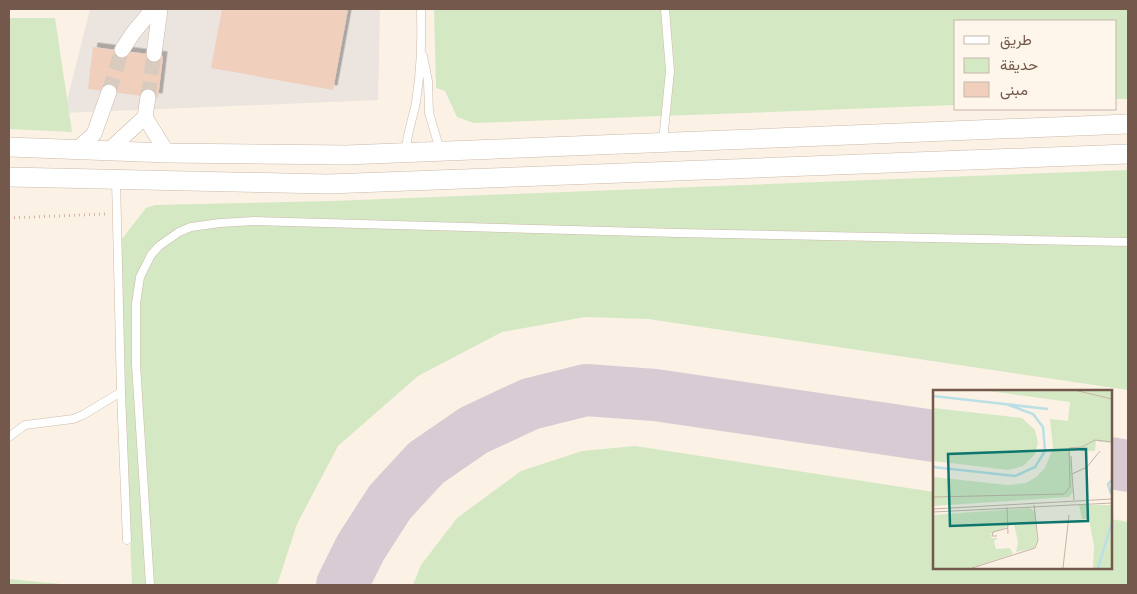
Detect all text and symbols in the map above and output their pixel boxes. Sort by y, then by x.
legend [954,20,1117,110]
text: طريق [1000,31,1032,50]
text: حديقة [1000,56,1038,75]
text: مبنى [1000,81,1028,100]
inset map [933,390,1112,569]

